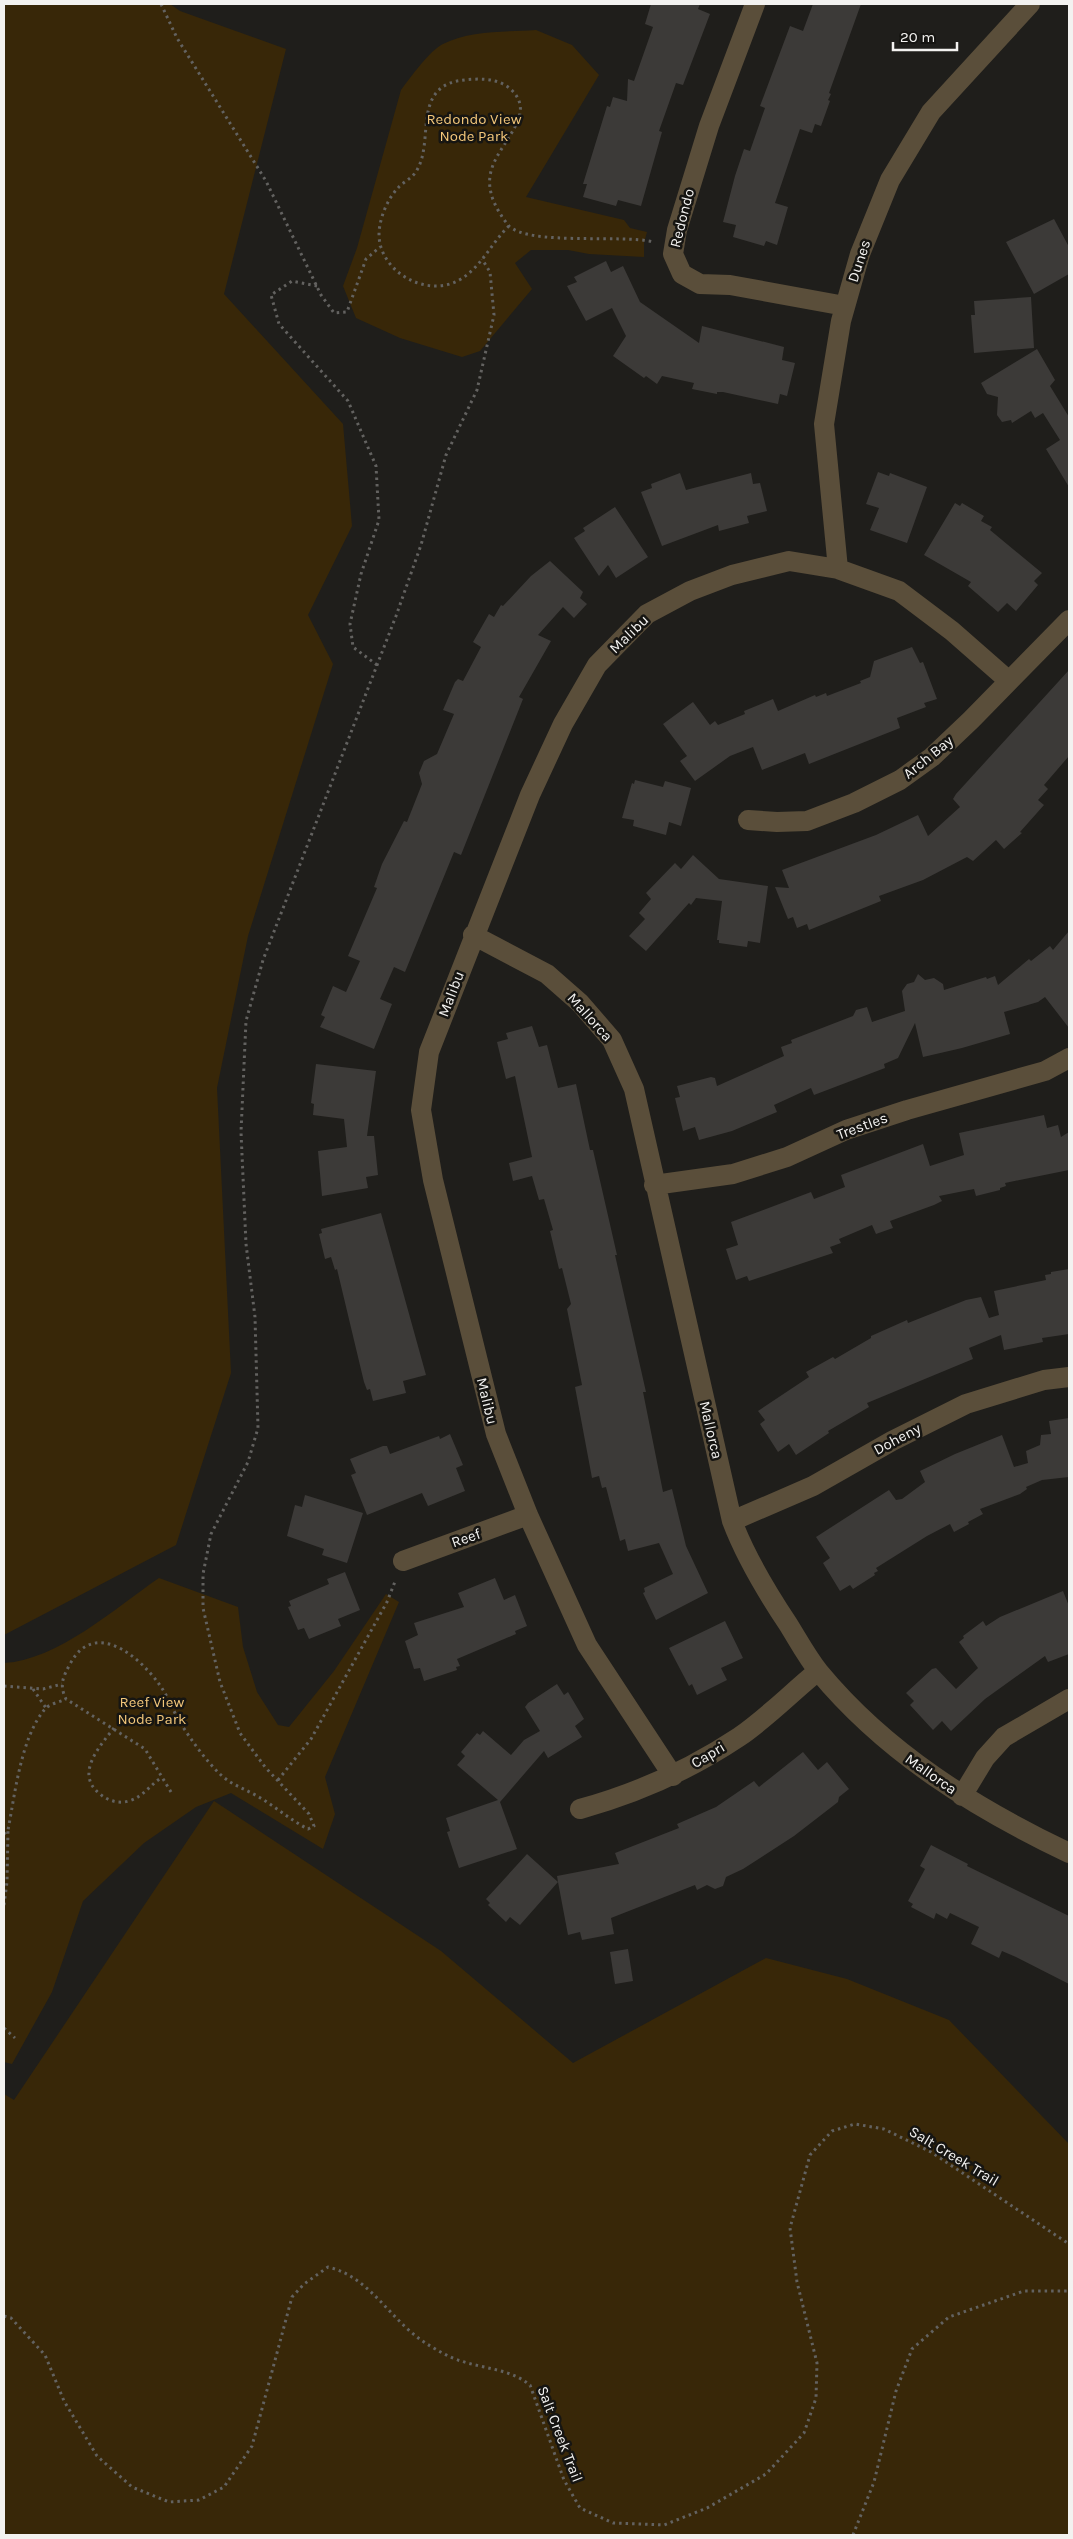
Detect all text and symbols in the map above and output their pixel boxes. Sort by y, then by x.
scale bar [893,20,957,52]
text: 20 m [900,28,935,46]
park label: Redondo View Node Park [426,110,522,145]
street label: Redondo [666,187,698,249]
street label: Dunes [844,237,874,285]
street label: Malibu [606,611,652,657]
street label: Arch Bay [899,731,957,783]
street label: Malibu [434,969,468,1019]
street label: Mallorca [564,989,616,1045]
street label: Trestles [834,1109,890,1143]
street label: Malibu [473,1376,501,1426]
street label: Mallorca [696,1399,726,1461]
street label: Doheny [870,1419,924,1459]
street label: Reef [449,1524,484,1551]
park label: Reef View Node Park [117,1693,187,1728]
street label: Capri [688,1738,728,1772]
street label: Mallorca [902,1750,960,1798]
street label: Salt Creek Trail [906,2122,1002,2190]
street label: Salt Creek Trail [533,2383,587,2485]

